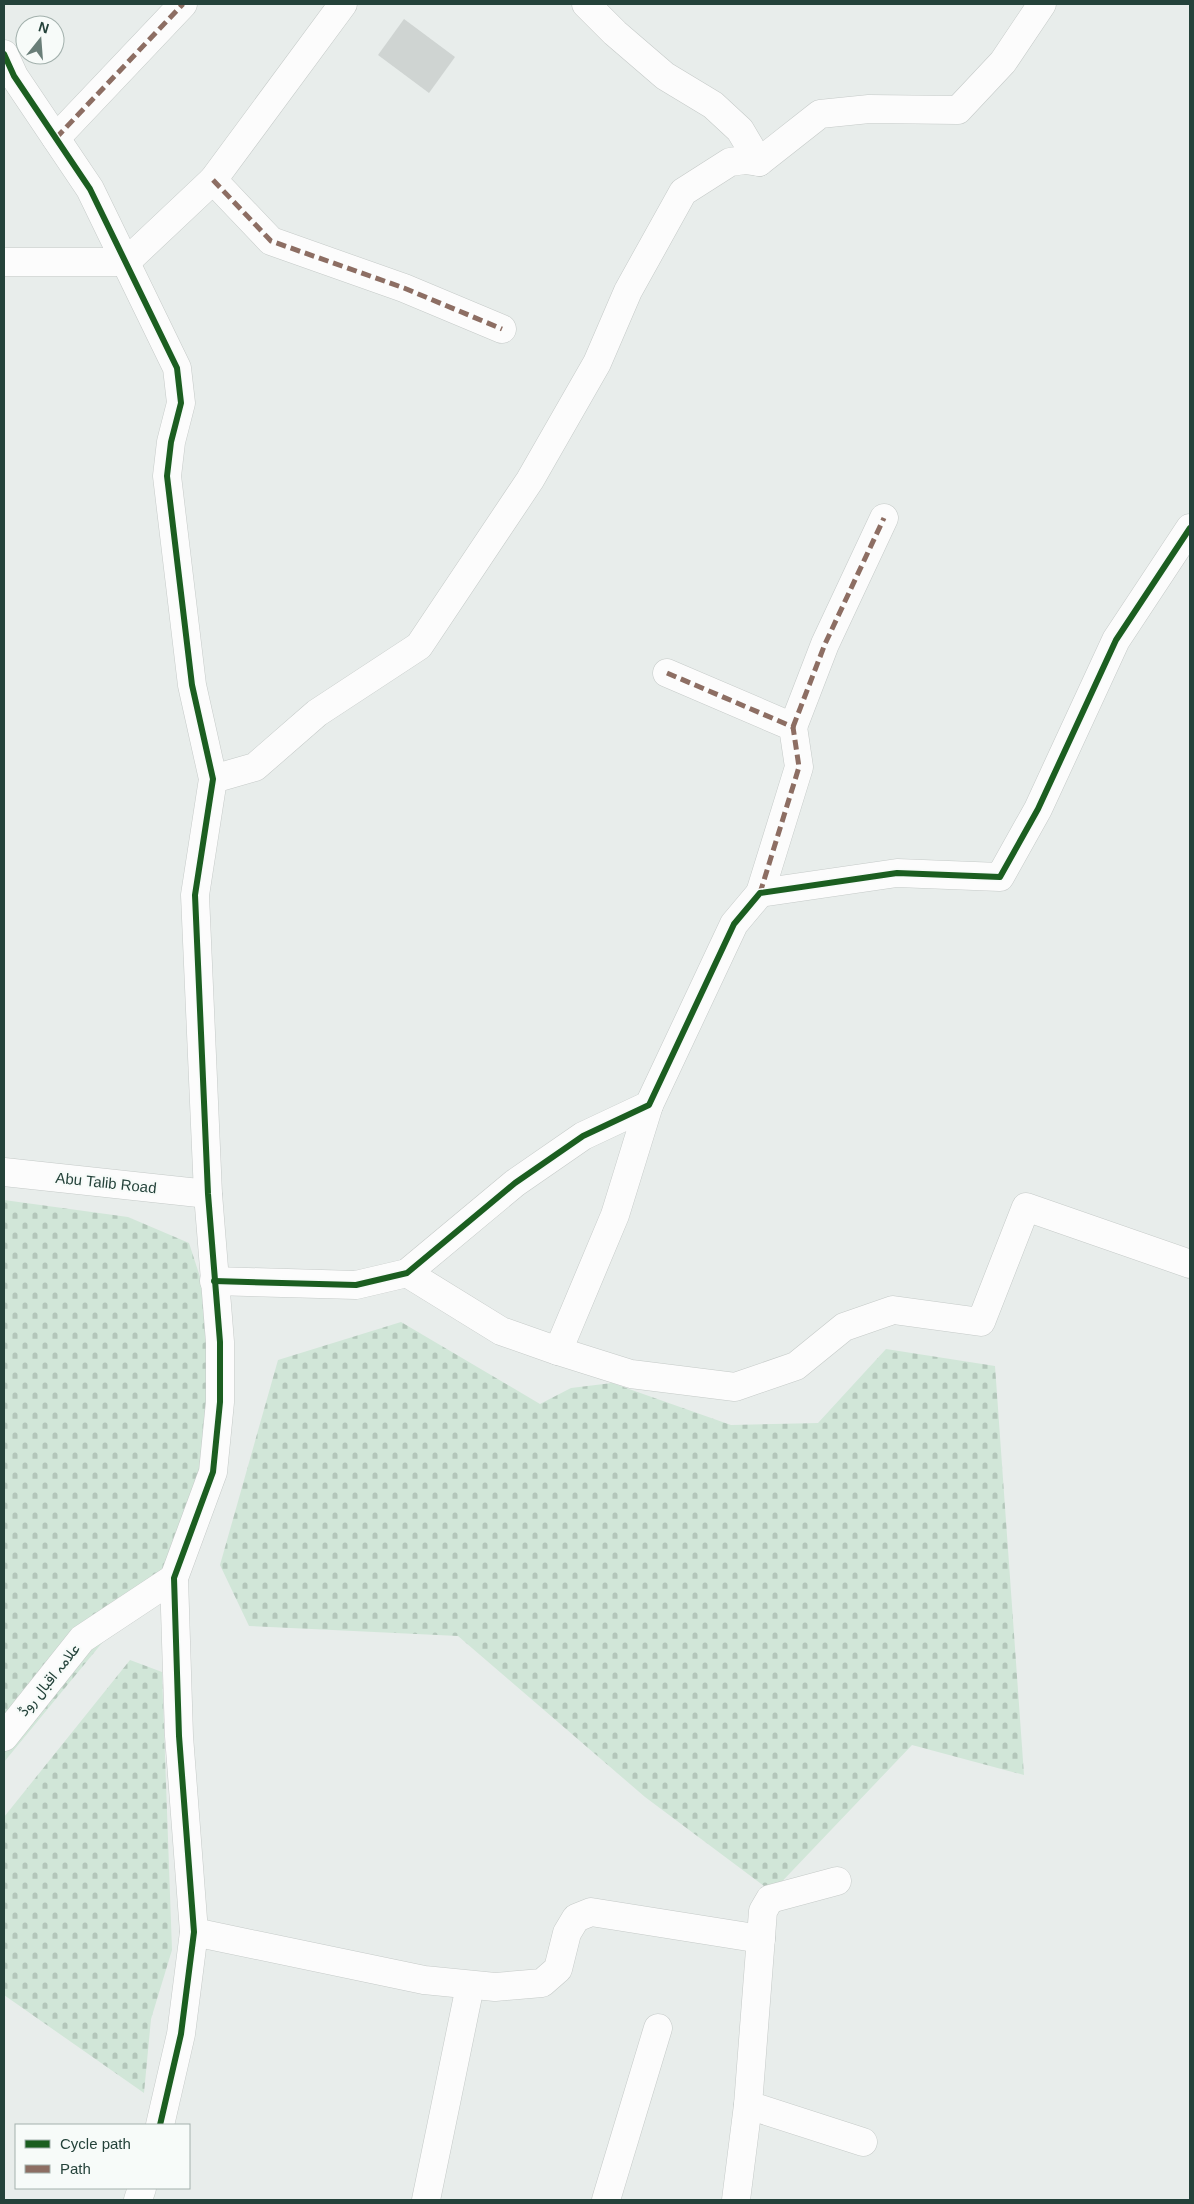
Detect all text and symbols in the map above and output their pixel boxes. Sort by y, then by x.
north arrow [15,15,65,65]
text: N [37,18,51,37]
street label: Abu Talib Road [55,1169,157,1196]
street label: علامہ اقبال روڈ [14,1640,84,1720]
legend [15,2124,190,2189]
text: Cycle path [60,2135,131,2152]
text: Path [60,2160,91,2177]

